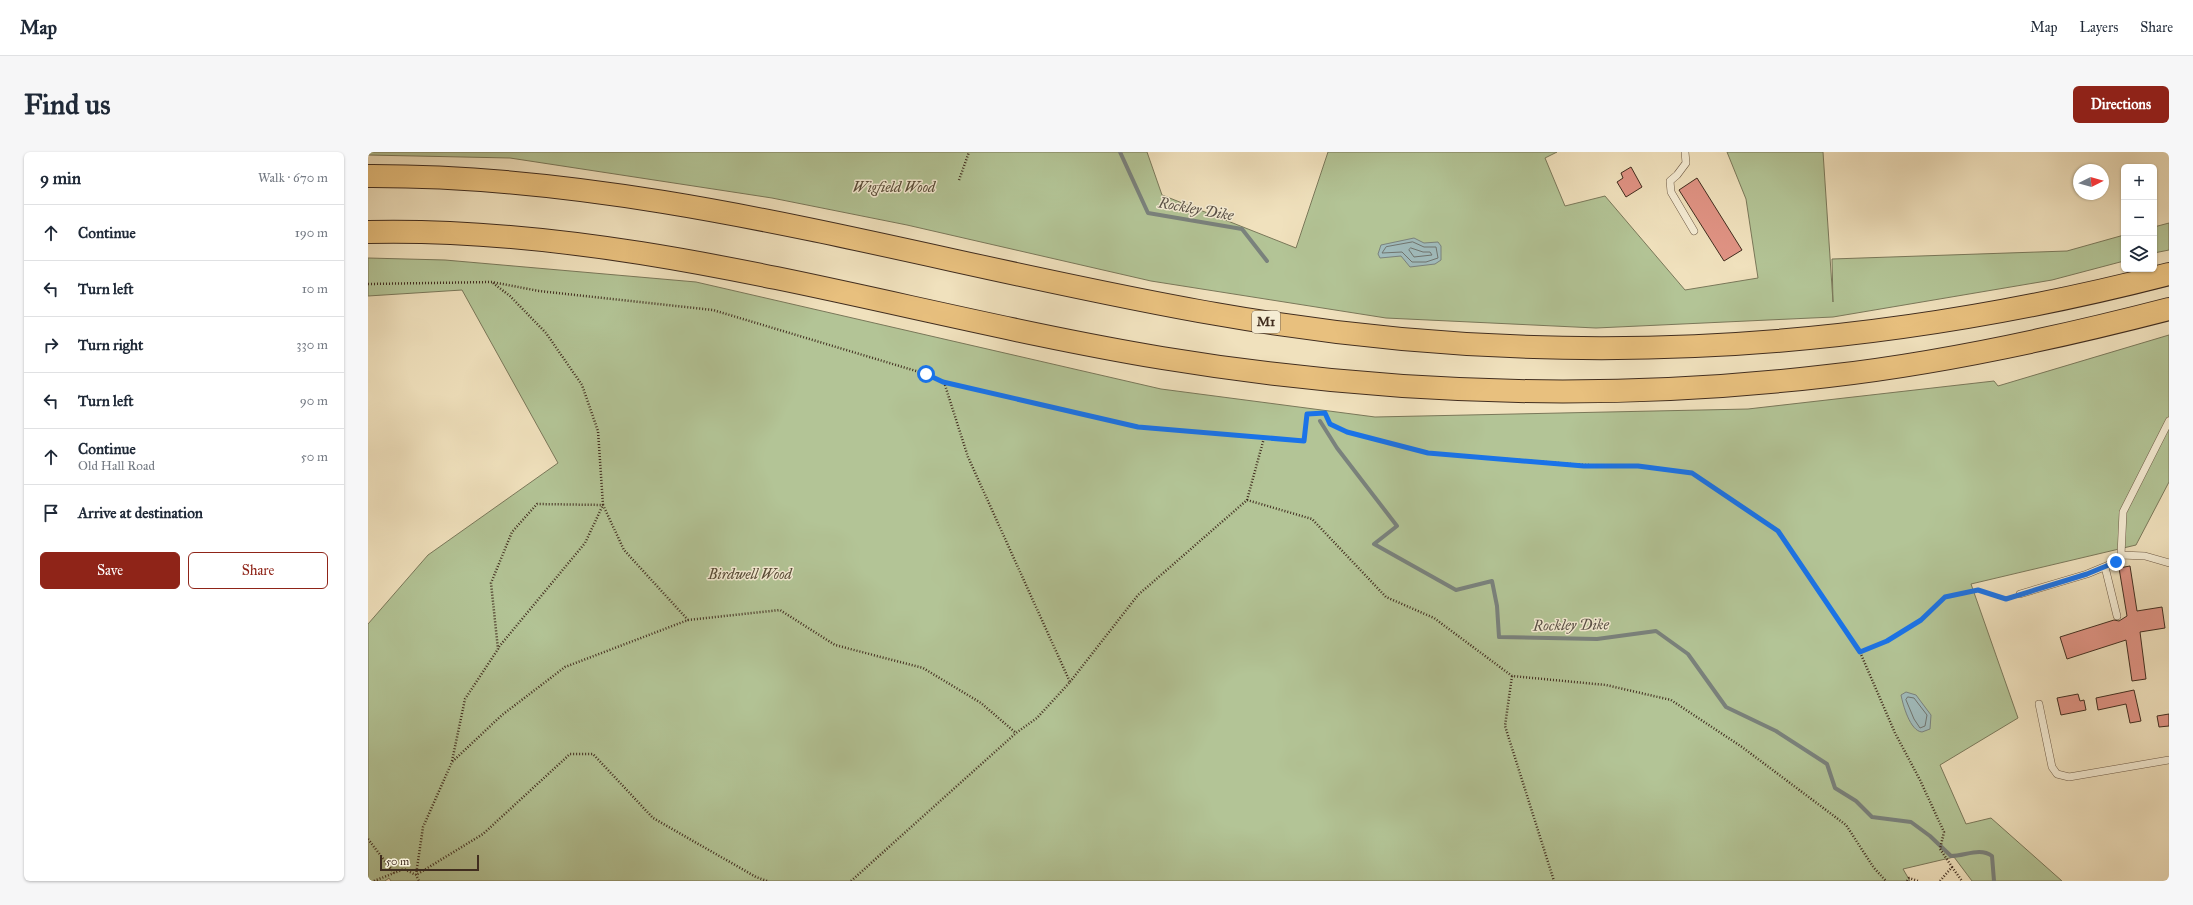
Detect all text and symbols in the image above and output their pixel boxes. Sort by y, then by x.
text: Map [20,16,57,39]
text: Map [2030,19,2058,36]
text: Layers [2080,19,2118,36]
text: Share [2140,19,2173,36]
button: Directions [2073,86,2169,123]
text: Find us [24,87,110,122]
north arrow [2073,164,2109,200]
map controls [2121,164,2157,272]
button: + [2121,164,2157,200]
text: 9 min [40,168,81,189]
text: Walk · 670 m [258,170,328,186]
park label: Wigfield Wood [853,179,937,196]
water label: Rockley Dike [1156,193,1235,225]
button: − [2121,200,2157,236]
icon: ahead [40,222,62,244]
text: Continue [78,224,136,242]
text: 190 m [295,225,328,241]
button: layers [2121,236,2157,272]
icon: left [40,278,62,300]
text: Turn left [78,280,134,298]
text: 10 m [302,281,328,297]
road number: M1 [1252,311,1280,333]
icon: right [40,334,62,356]
text: Turn right [78,336,143,354]
text: 330 m [296,337,328,353]
route start [917,365,935,383]
icon: left [40,390,62,412]
text: Turn left [78,392,134,410]
text: 90 m [300,393,328,409]
text: Continue [78,440,136,458]
icon: ahead [40,446,62,468]
text: 50 m [301,449,328,465]
text: Old Hall Road [78,458,155,474]
icon: arrive [40,502,62,524]
text: Arrive at destination [78,504,203,522]
button: Save [40,552,180,589]
button: Share [188,552,328,589]
route end [2107,553,2125,571]
park label: Birdwell Wood [707,566,793,583]
water label: Rockley Dike [1532,615,1610,635]
scale bar [380,853,479,872]
text: 50 m [386,855,409,868]

